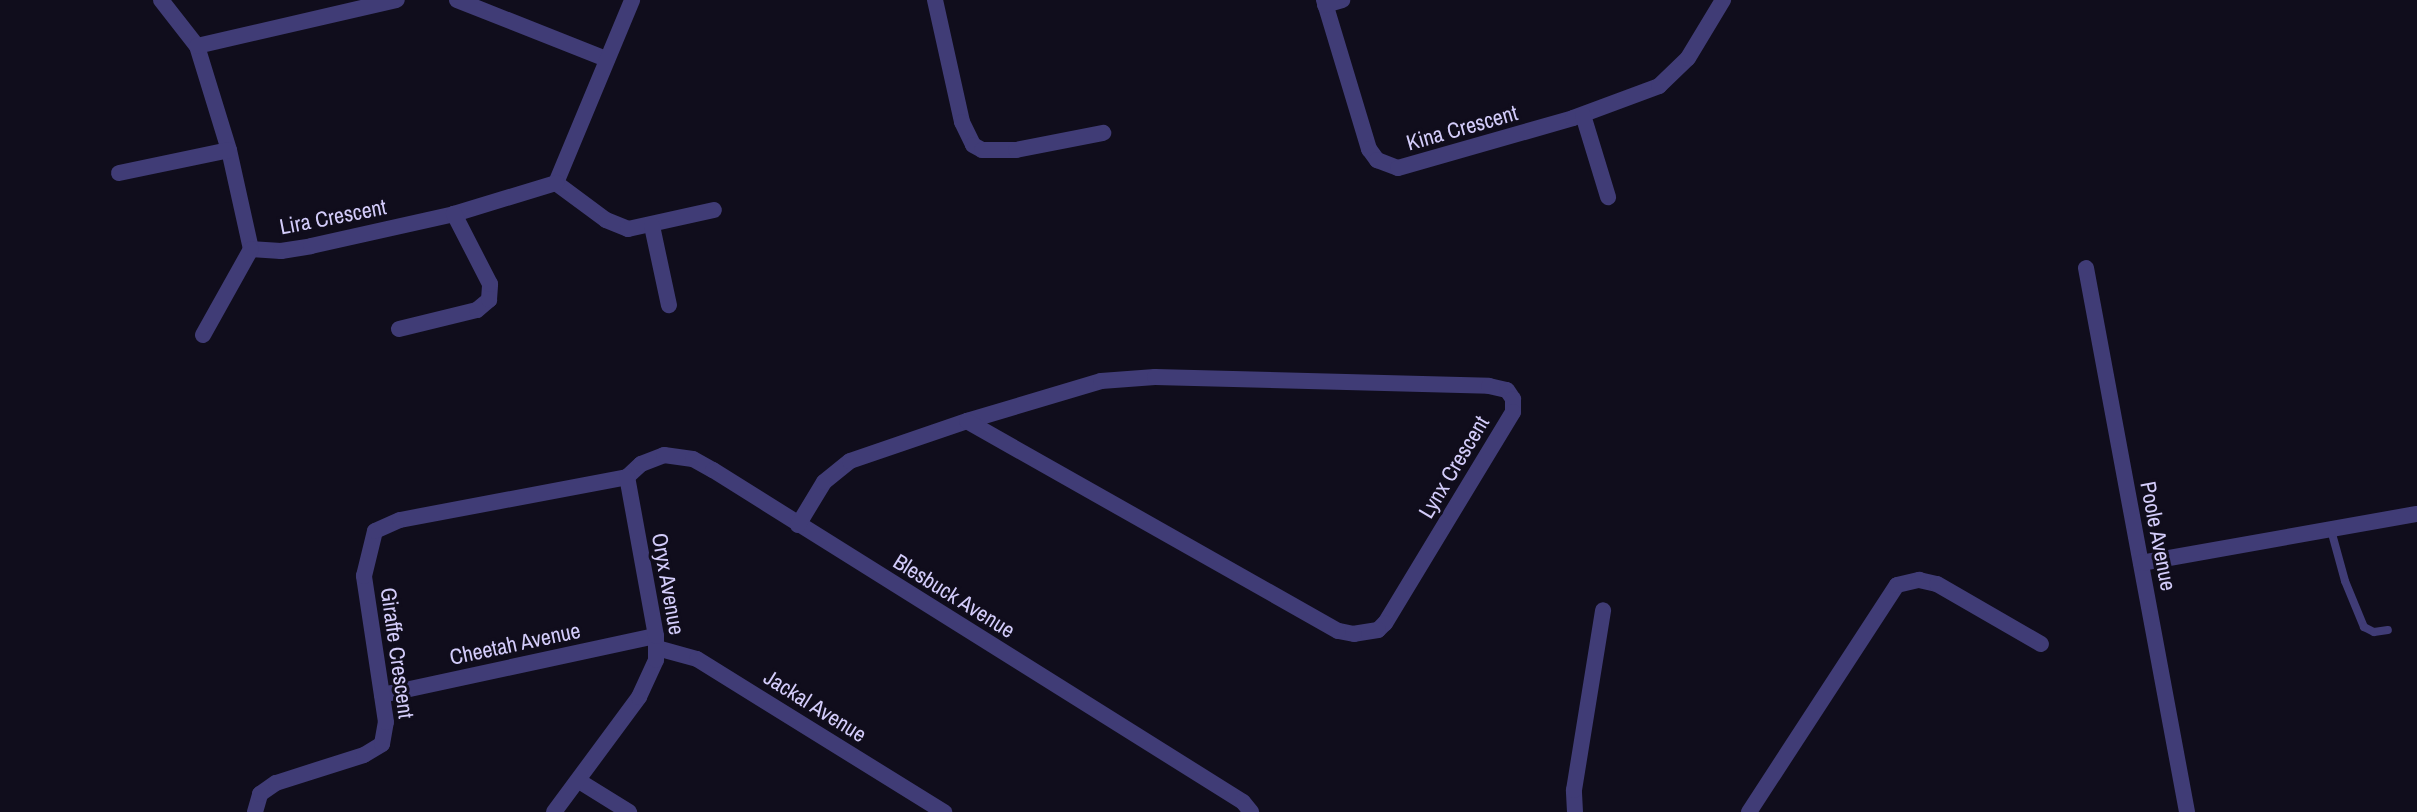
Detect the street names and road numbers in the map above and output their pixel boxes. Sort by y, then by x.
street label: Kina Crescent [1403,100,1521,156]
street label: Lira Crescent [277,194,389,240]
street label: Lynx Crescent [1413,411,1495,523]
street label: Poole Avenue [2134,478,2182,594]
street label: Oryx Avenue [646,531,690,637]
street label: Blesbuck Avenue [888,548,1020,644]
street label: Giraffe Crescent [375,586,419,720]
street label: Cheetah Avenue [447,617,583,671]
street label: Jackal Avenue [758,664,872,748]

